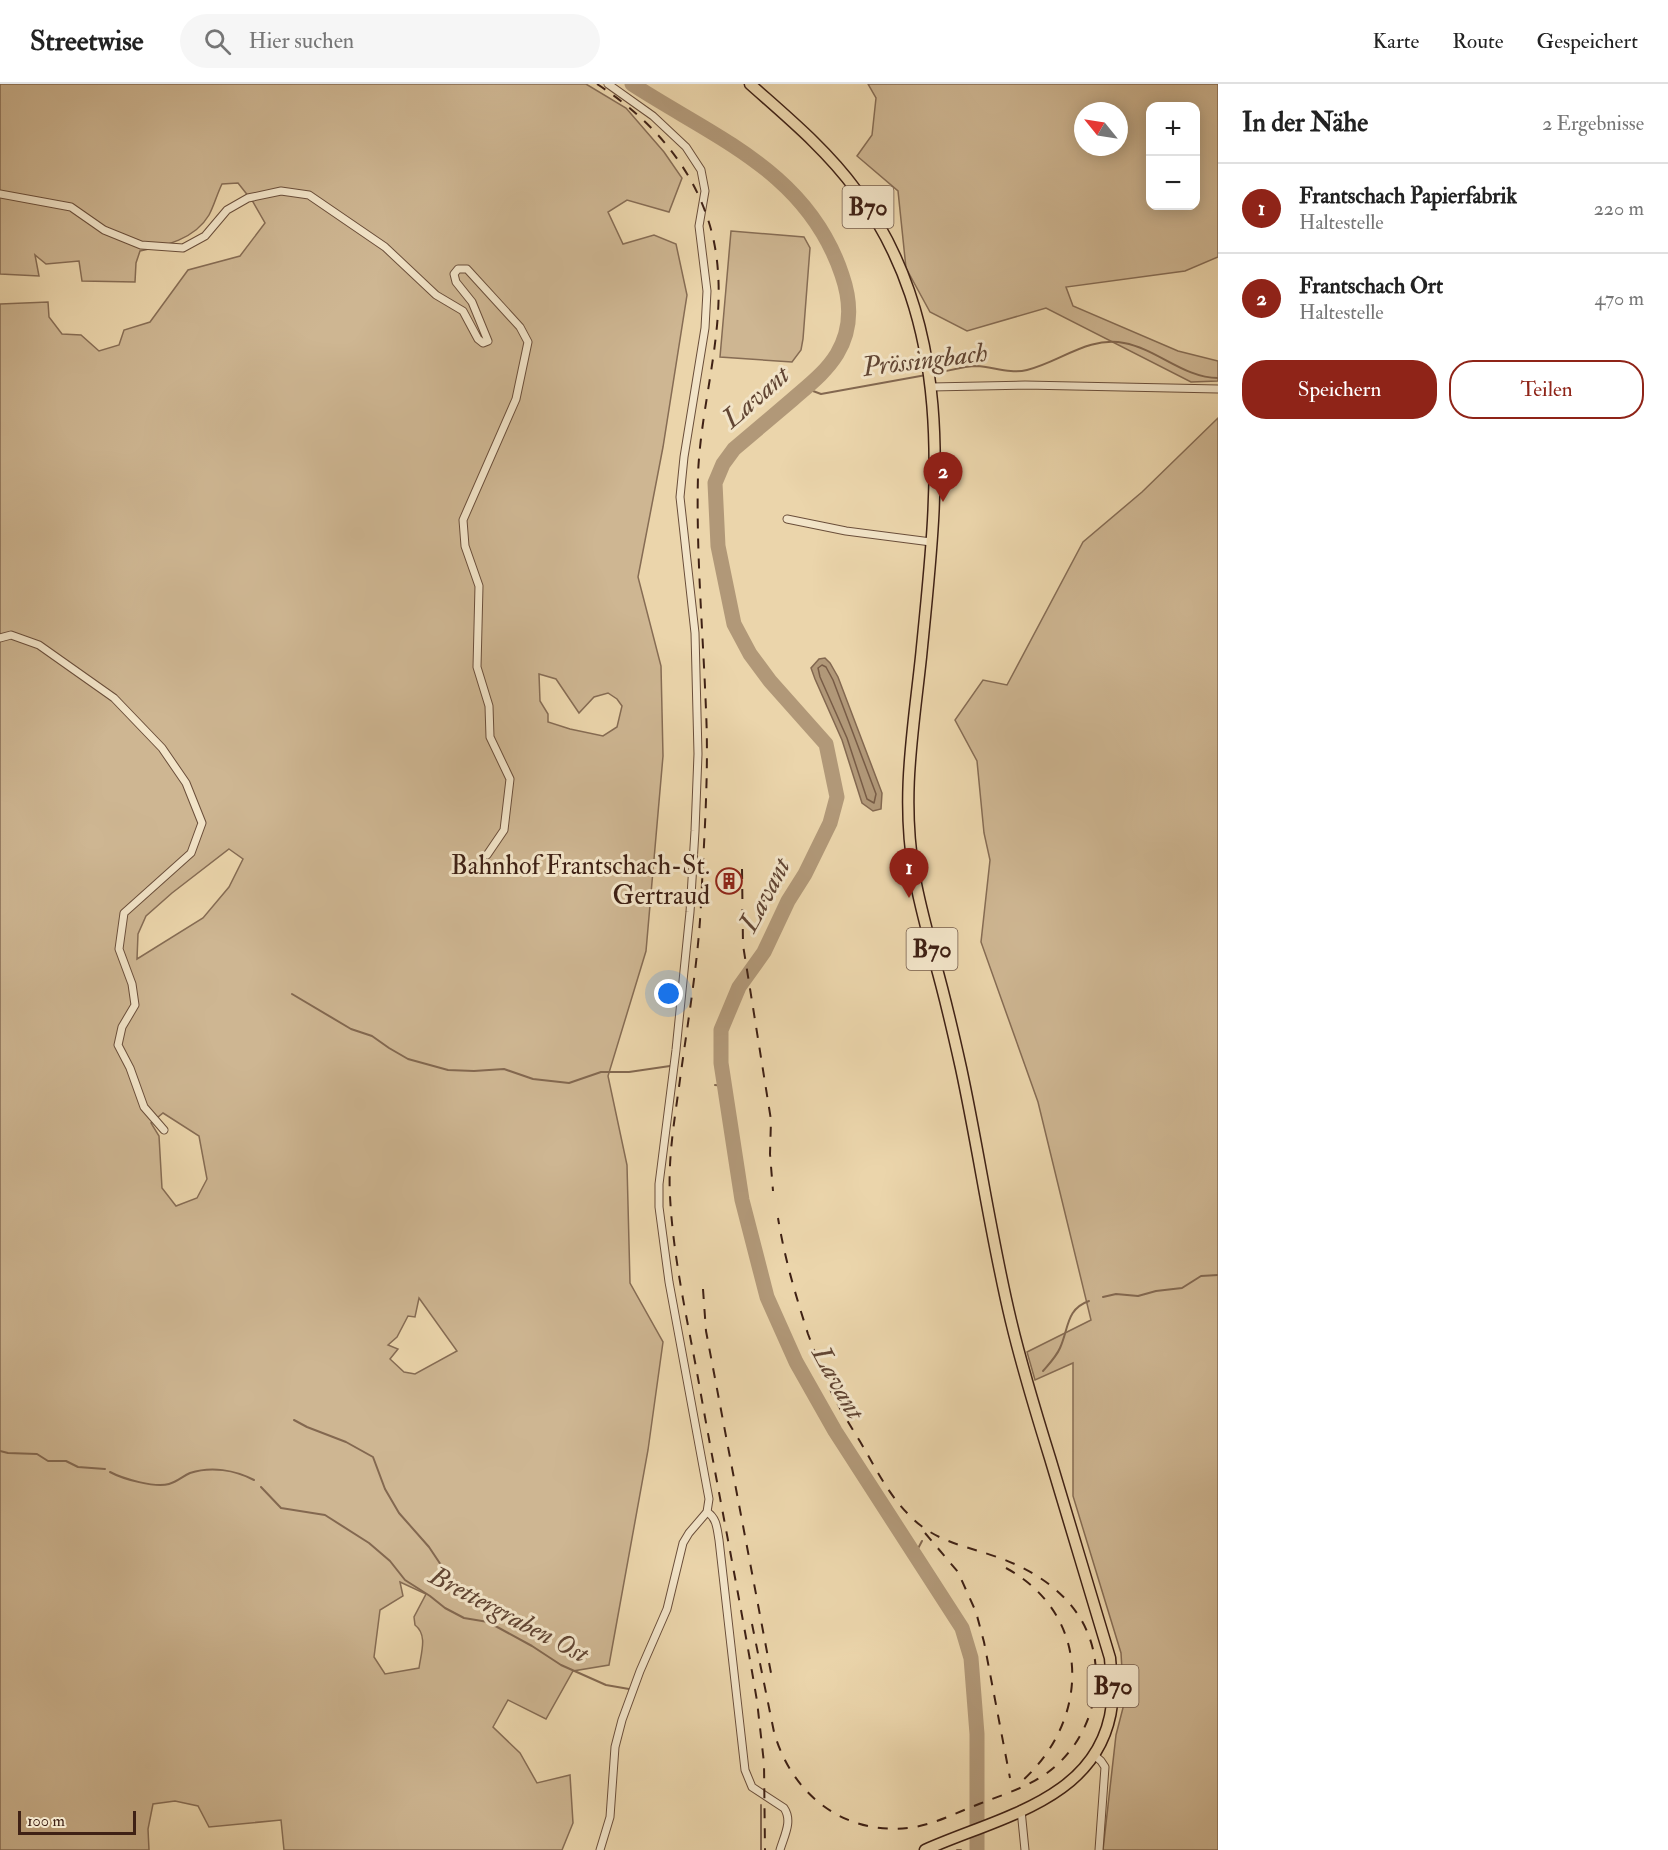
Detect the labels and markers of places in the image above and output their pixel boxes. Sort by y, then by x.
pin: 2 [924,452,962,502]
pin: 1 [890,848,928,898]
place label: Bahnhof Frantschach-St. Gertraud [451,850,710,912]
building icon: Bahnhof Frantschach-St. Gertraud [714,866,744,896]

